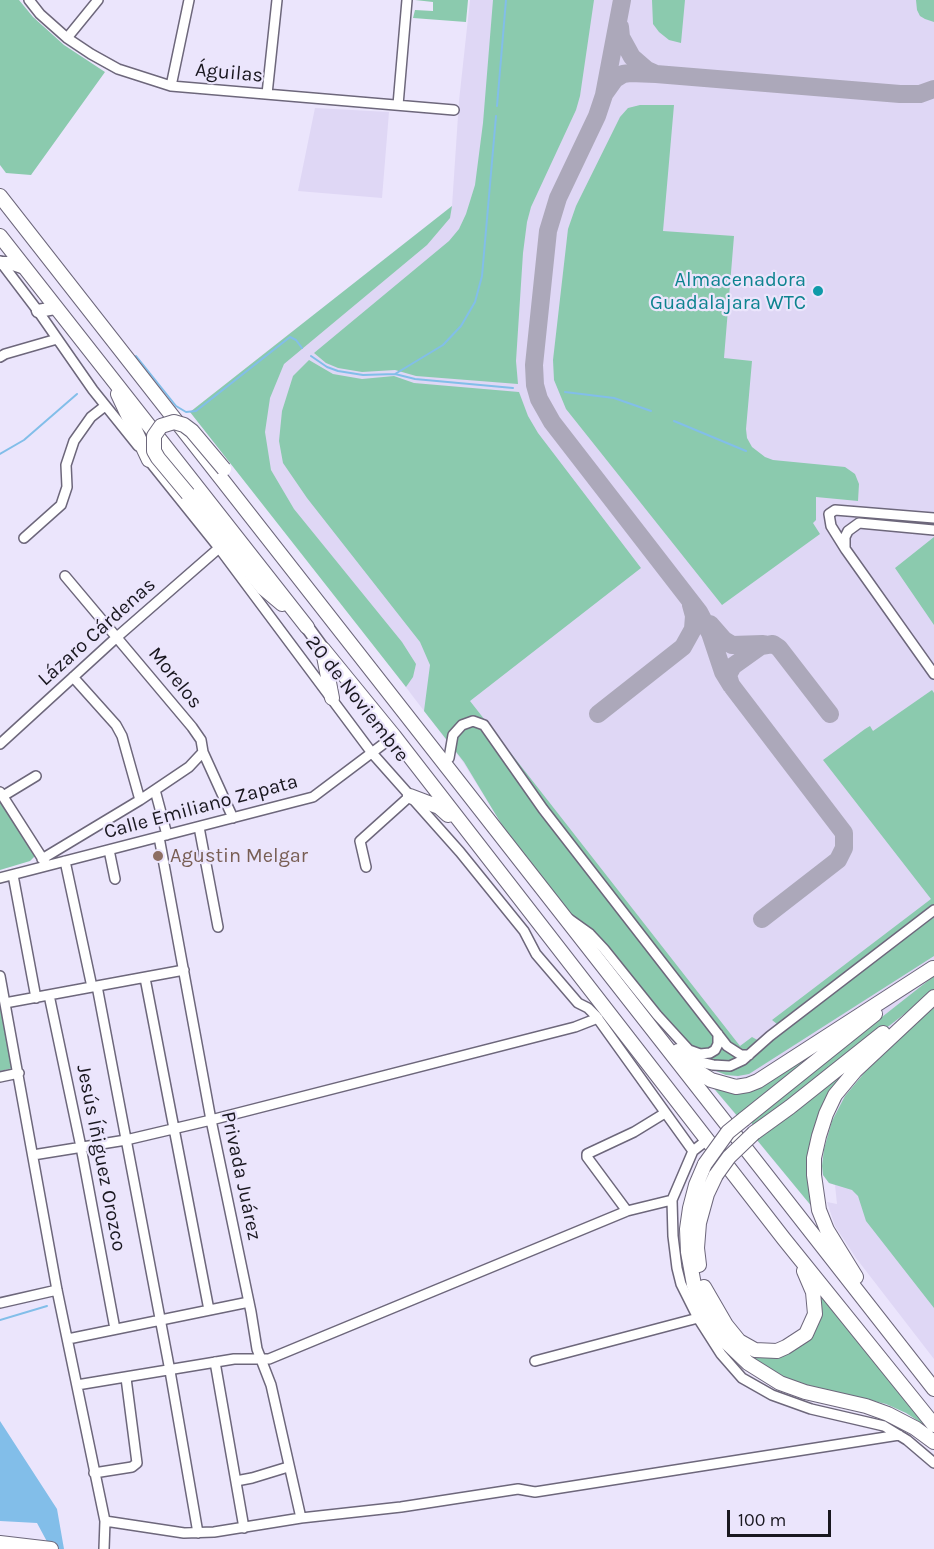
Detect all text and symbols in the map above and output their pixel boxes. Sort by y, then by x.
street label: Águilas [194,58,264,88]
place label: Almacenadora Guadalajara WTC [650,268,806,315]
marker: Almacenadora Guadalajara WTC [811,284,825,298]
street label: Lázaro Cárdenas [33,573,161,691]
street label: 20 de Noviembre [300,631,414,767]
street label: Morelos [143,642,207,714]
street label: Calle Emiliano Zapata [101,770,301,844]
place label: Agustin Melgar [170,844,308,868]
marker: Agustin Melgar [151,849,165,863]
street label: Jesús Íñiguez Orozco [71,1063,131,1253]
street label: Privada Juárez [216,1109,266,1243]
scale bar [730,1498,834,1536]
text: 100 m [738,1509,786,1531]

